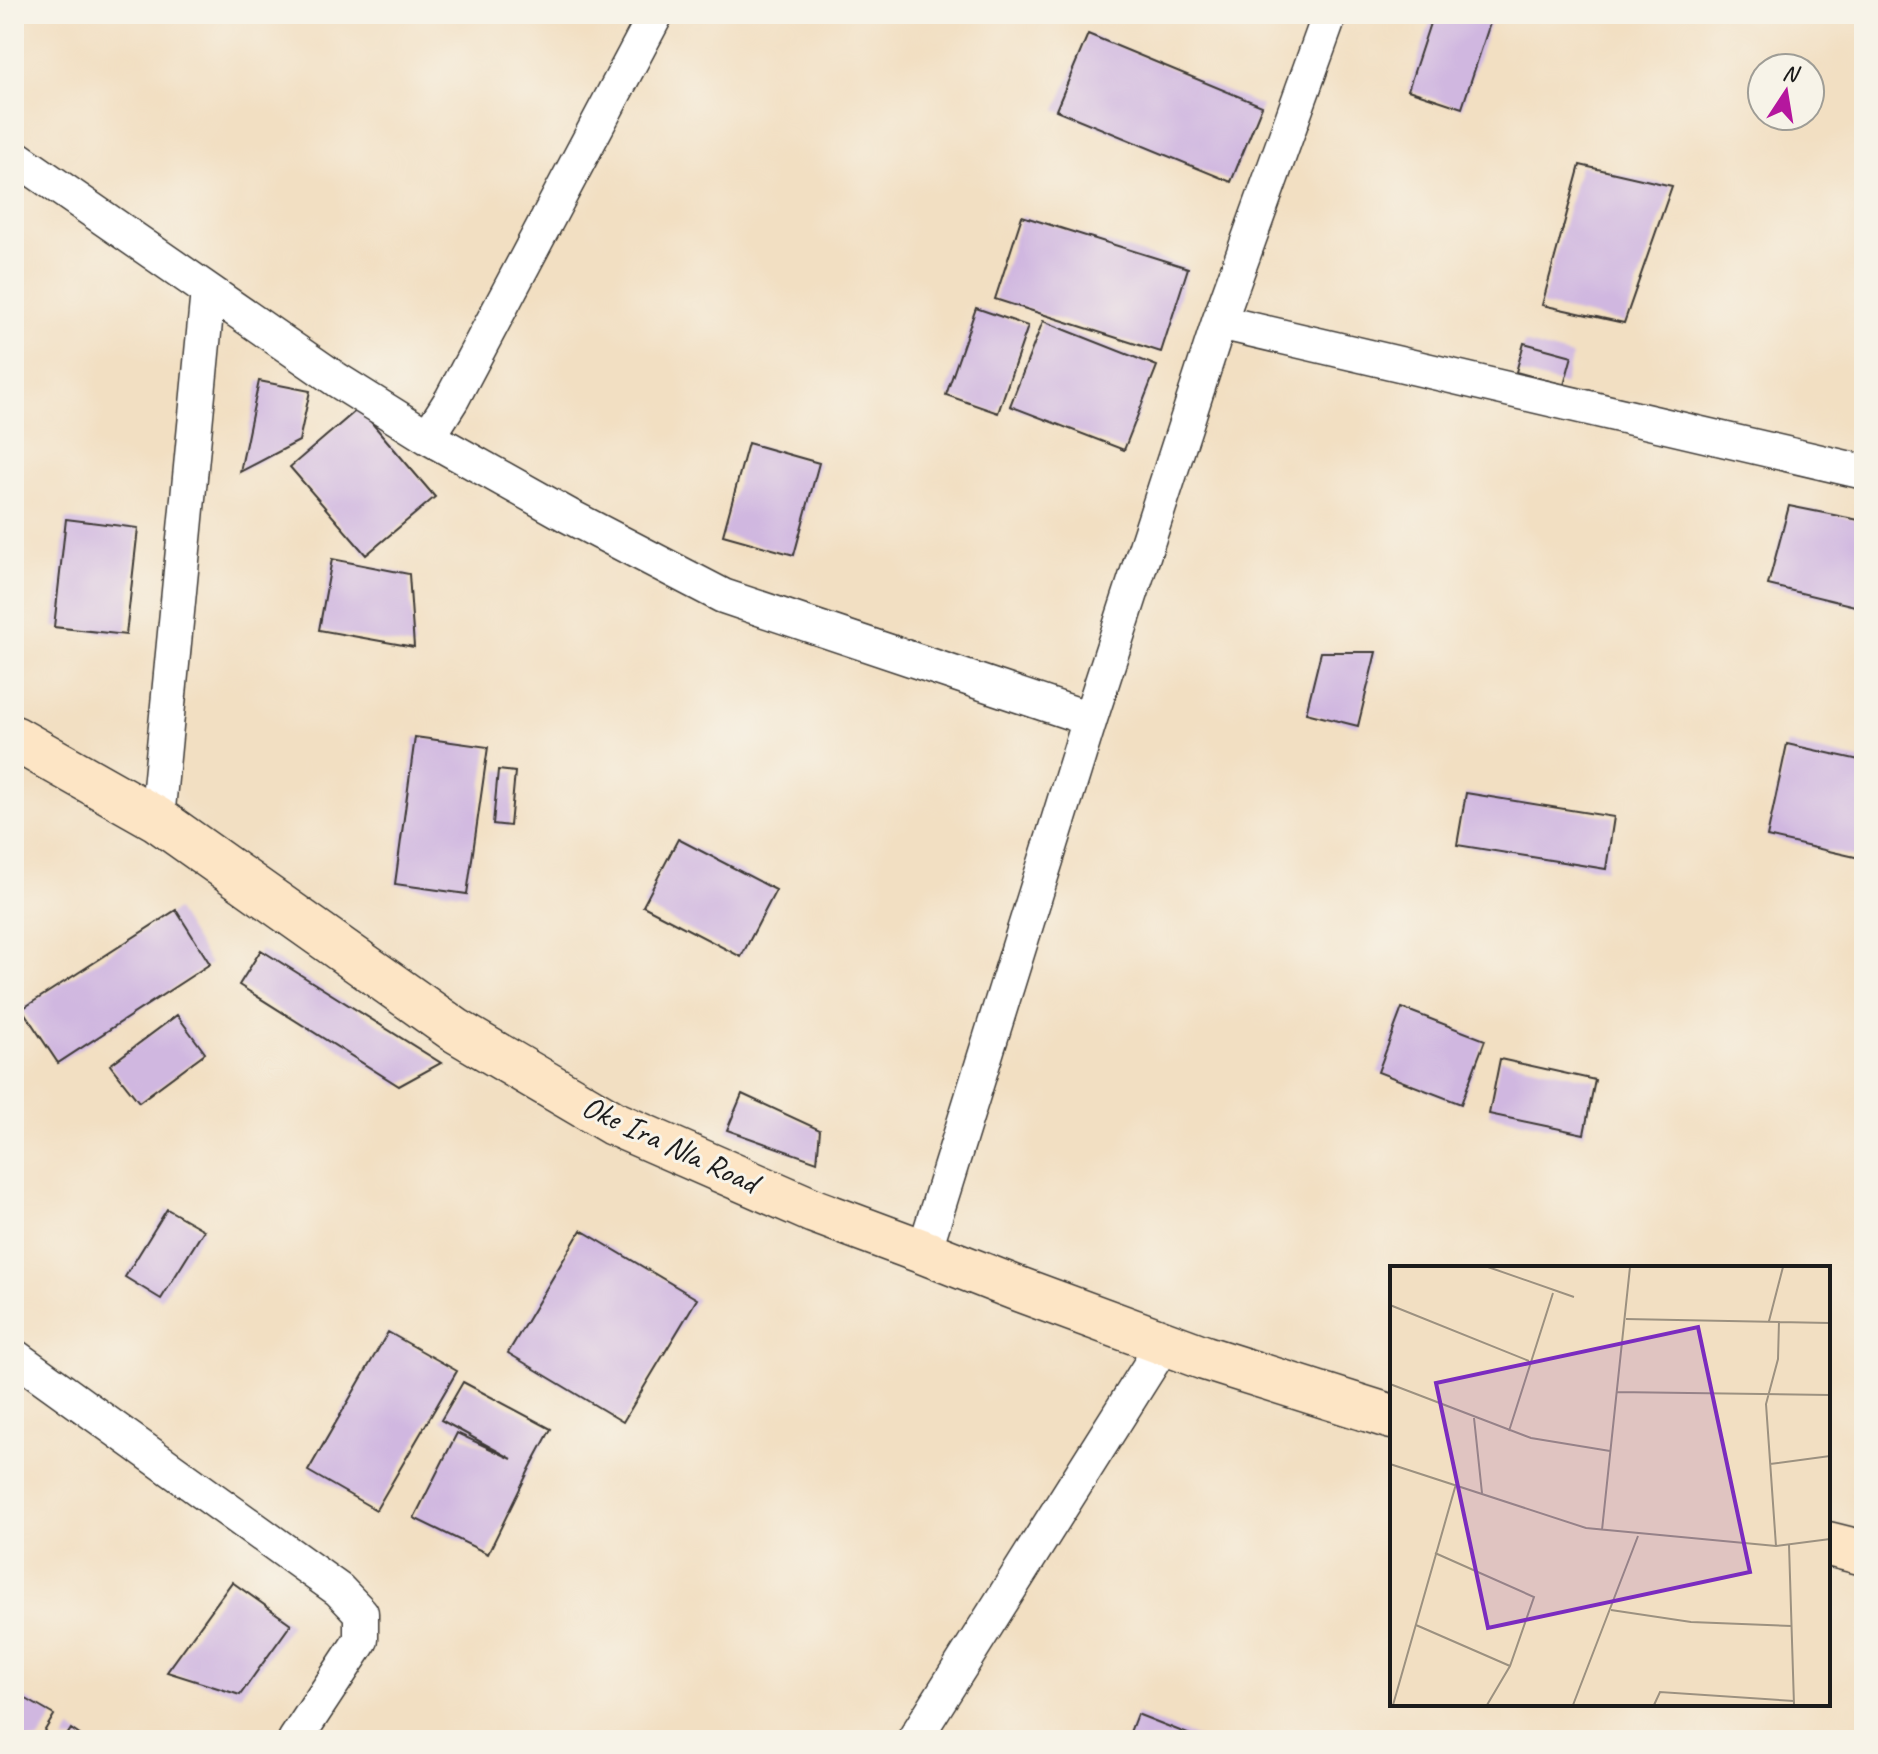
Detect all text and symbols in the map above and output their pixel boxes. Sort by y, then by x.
north arrow [1746,52,1826,132]
text: N [1780,58,1803,89]
street label: Oke Ira Nla Road [576,1085,768,1204]
inset map [1390,1266,1830,1706]

